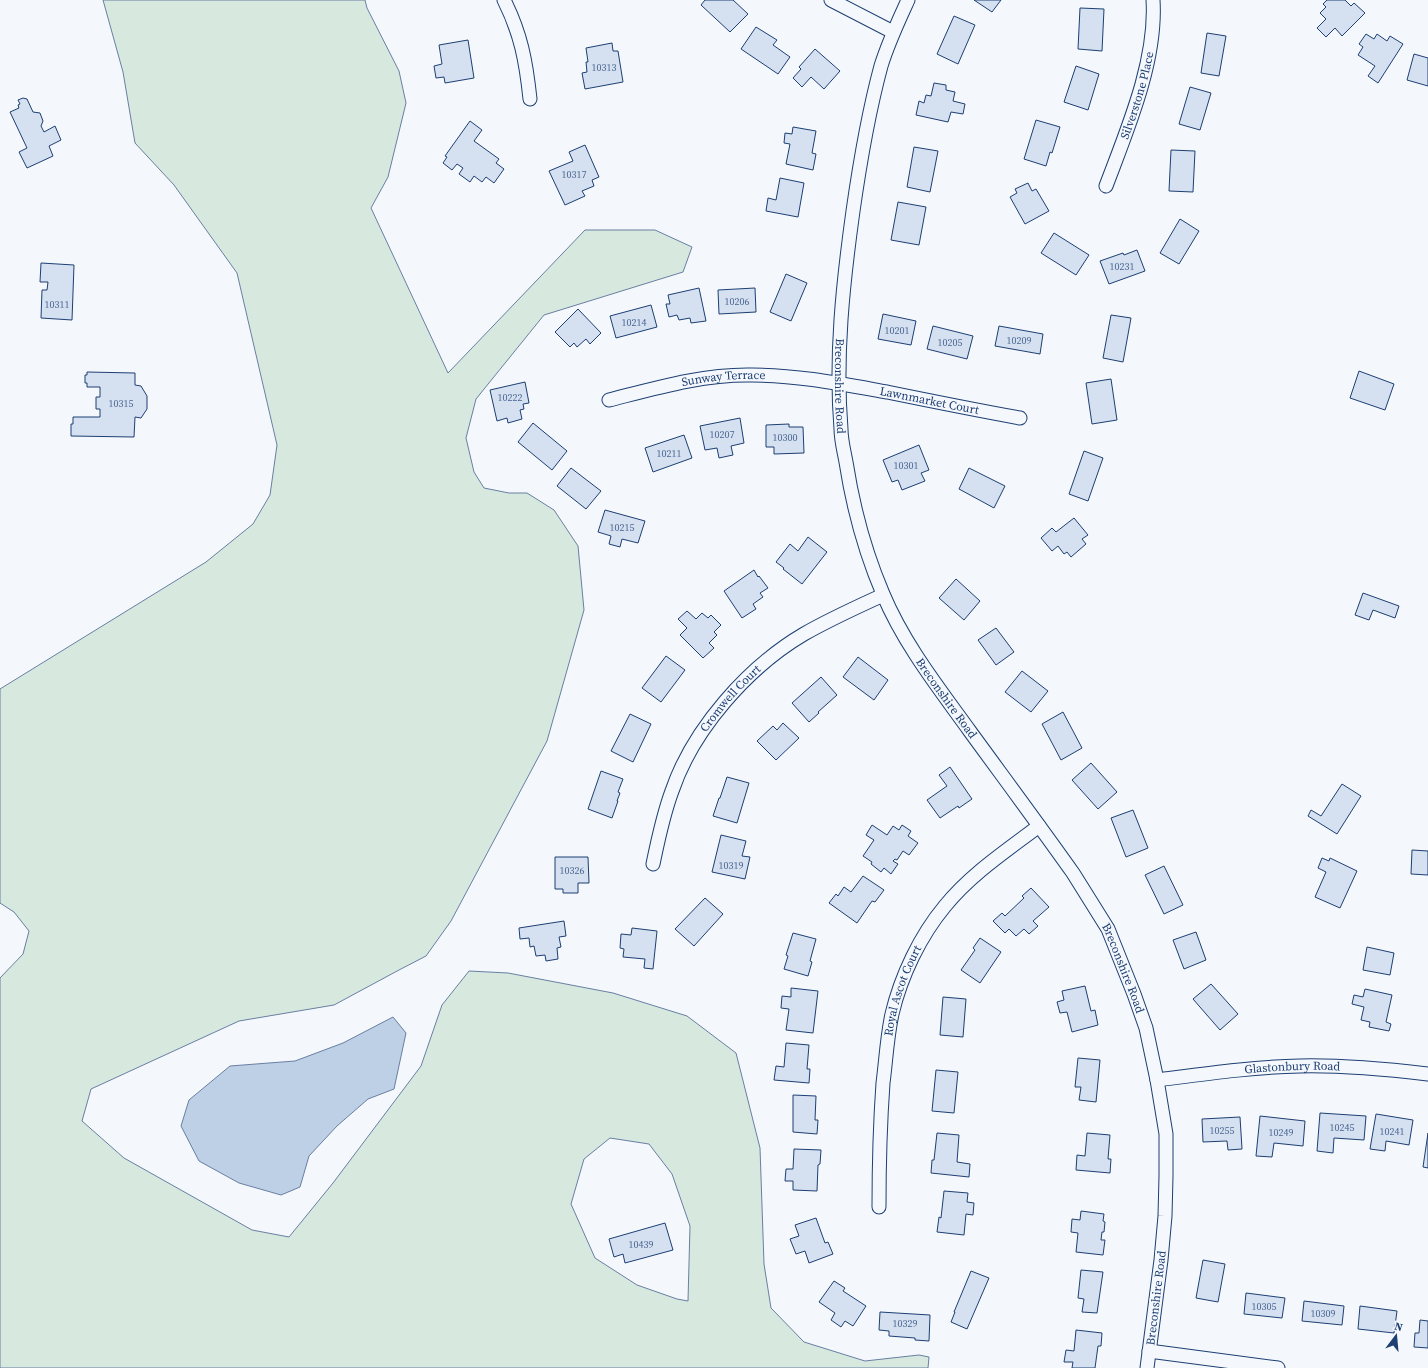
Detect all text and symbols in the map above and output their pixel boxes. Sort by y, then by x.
street label: Silverstone Place [1116,50,1157,141]
house number: 10313 [592,61,617,74]
house number: 10317 [562,168,587,181]
house number: 10231 [1110,260,1135,273]
house number: 10206 [725,295,750,308]
house number: 10311 [45,298,70,311]
house number: 10214 [622,316,647,329]
house number: 10201 [885,324,910,337]
house number: 10209 [1007,334,1032,347]
house number: 10205 [938,336,963,349]
street label: Breconshire Road [831,338,849,434]
street label: Sunway Terrace [680,367,766,390]
street label: Lawnmarket Court [878,383,980,418]
house number: 10222 [498,391,523,404]
house number: 10315 [109,397,134,410]
house number: 10207 [710,428,735,441]
house number: 10300 [773,431,798,444]
house number: 10211 [657,447,682,460]
house number: 10301 [894,459,919,472]
house number: 10215 [610,521,635,534]
street label: Breconshire Road [912,655,981,742]
street label: Cromwell Court [696,661,764,735]
house number: 10319 [719,859,744,872]
house number: 10326 [560,864,585,877]
street label: Breconshire Road [1098,920,1148,1016]
street label: Royal Ascot Court [880,942,925,1037]
street label: Glastonbury Road [1244,1058,1341,1077]
house number: 10245 [1330,1121,1355,1134]
house number: 10255 [1210,1124,1235,1137]
house number: 10241 [1380,1125,1405,1138]
house number: 10249 [1269,1126,1294,1139]
house number: 10439 [629,1238,654,1251]
street label: Breconshire Road [1142,1250,1170,1346]
house number: 10305 [1252,1300,1277,1313]
house number: 10309 [1311,1307,1336,1320]
north arrow [1376,1316,1416,1356]
house number: 10329 [893,1317,918,1330]
text: N [1393,1319,1405,1335]

